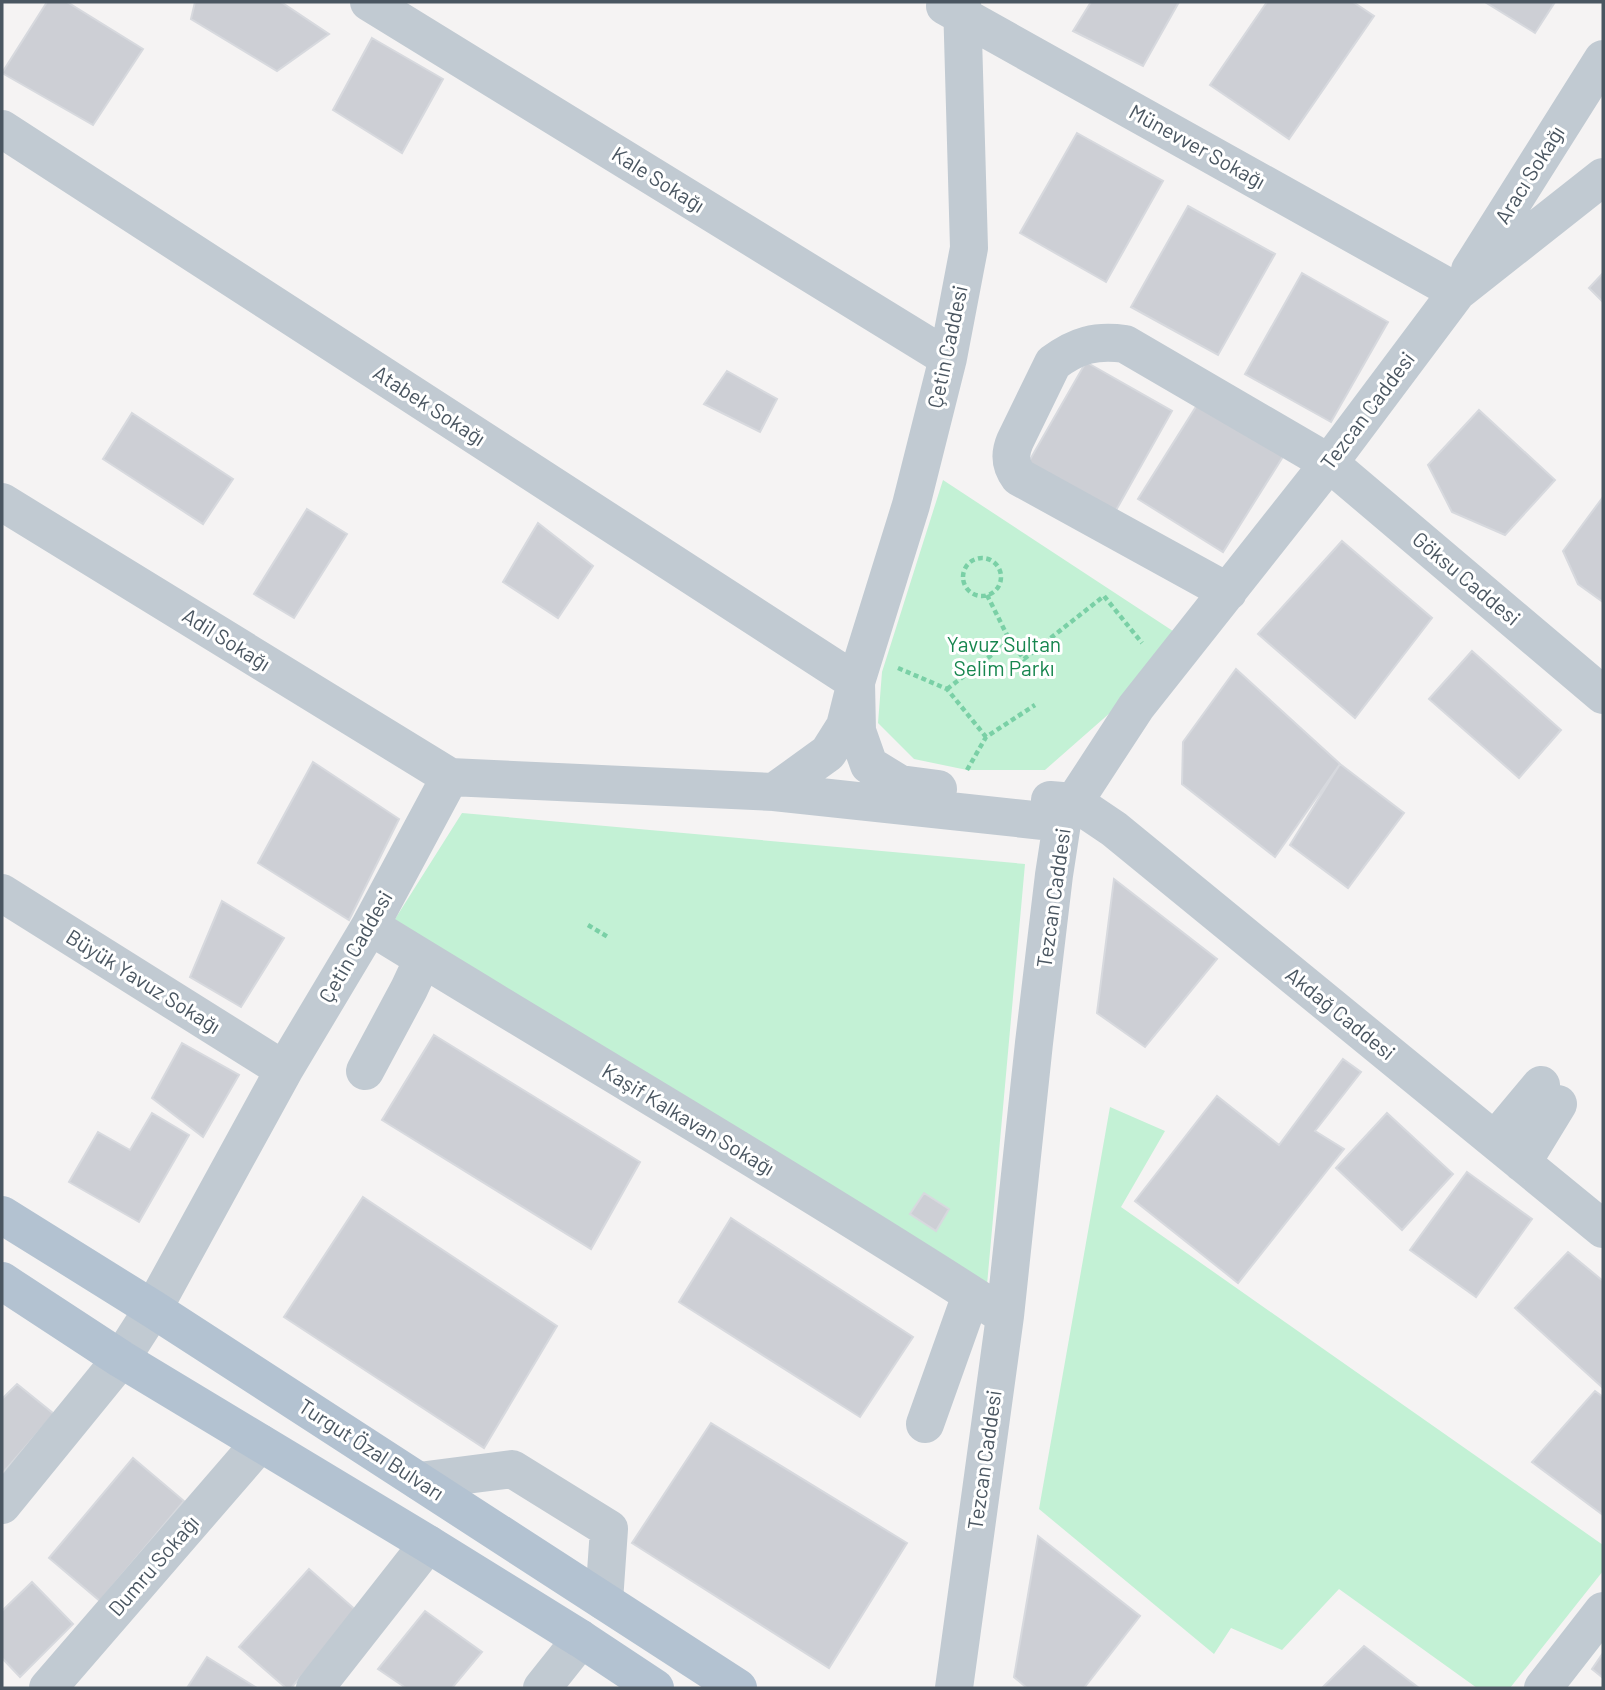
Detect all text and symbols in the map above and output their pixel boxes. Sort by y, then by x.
street label: Münevver Sokağı [1125,98,1270,193]
street label: Aracı Sokağı [1489,120,1569,228]
street label: Kale Sokağı [608,141,710,217]
street label: Çetin Caddesi [921,283,972,410]
street label: Tezcan Caddesi [1314,346,1419,474]
street label: Atabek Sokağı [369,359,491,450]
street label: Göksu Caddesi [1408,526,1526,630]
street label: Adil Sokağı [178,602,275,676]
park label: Yavuz Sultan Selim Parkı [947,631,1061,680]
street label: Tezcan Caddesi [1030,826,1075,969]
street label: Çetin Caddesi [313,886,397,1007]
street label: Büyük Yavuz Sokağı [62,923,225,1038]
street label: Akdağ Caddesi [1281,961,1401,1064]
street label: Kaşif Kalkavan Sokağı [598,1057,779,1180]
street label: Tezcan Caddesi [961,1388,1006,1531]
street label: Turgut Özal Bulvarı [295,1393,449,1505]
street label: Dumru Sokağı [102,1510,203,1620]

